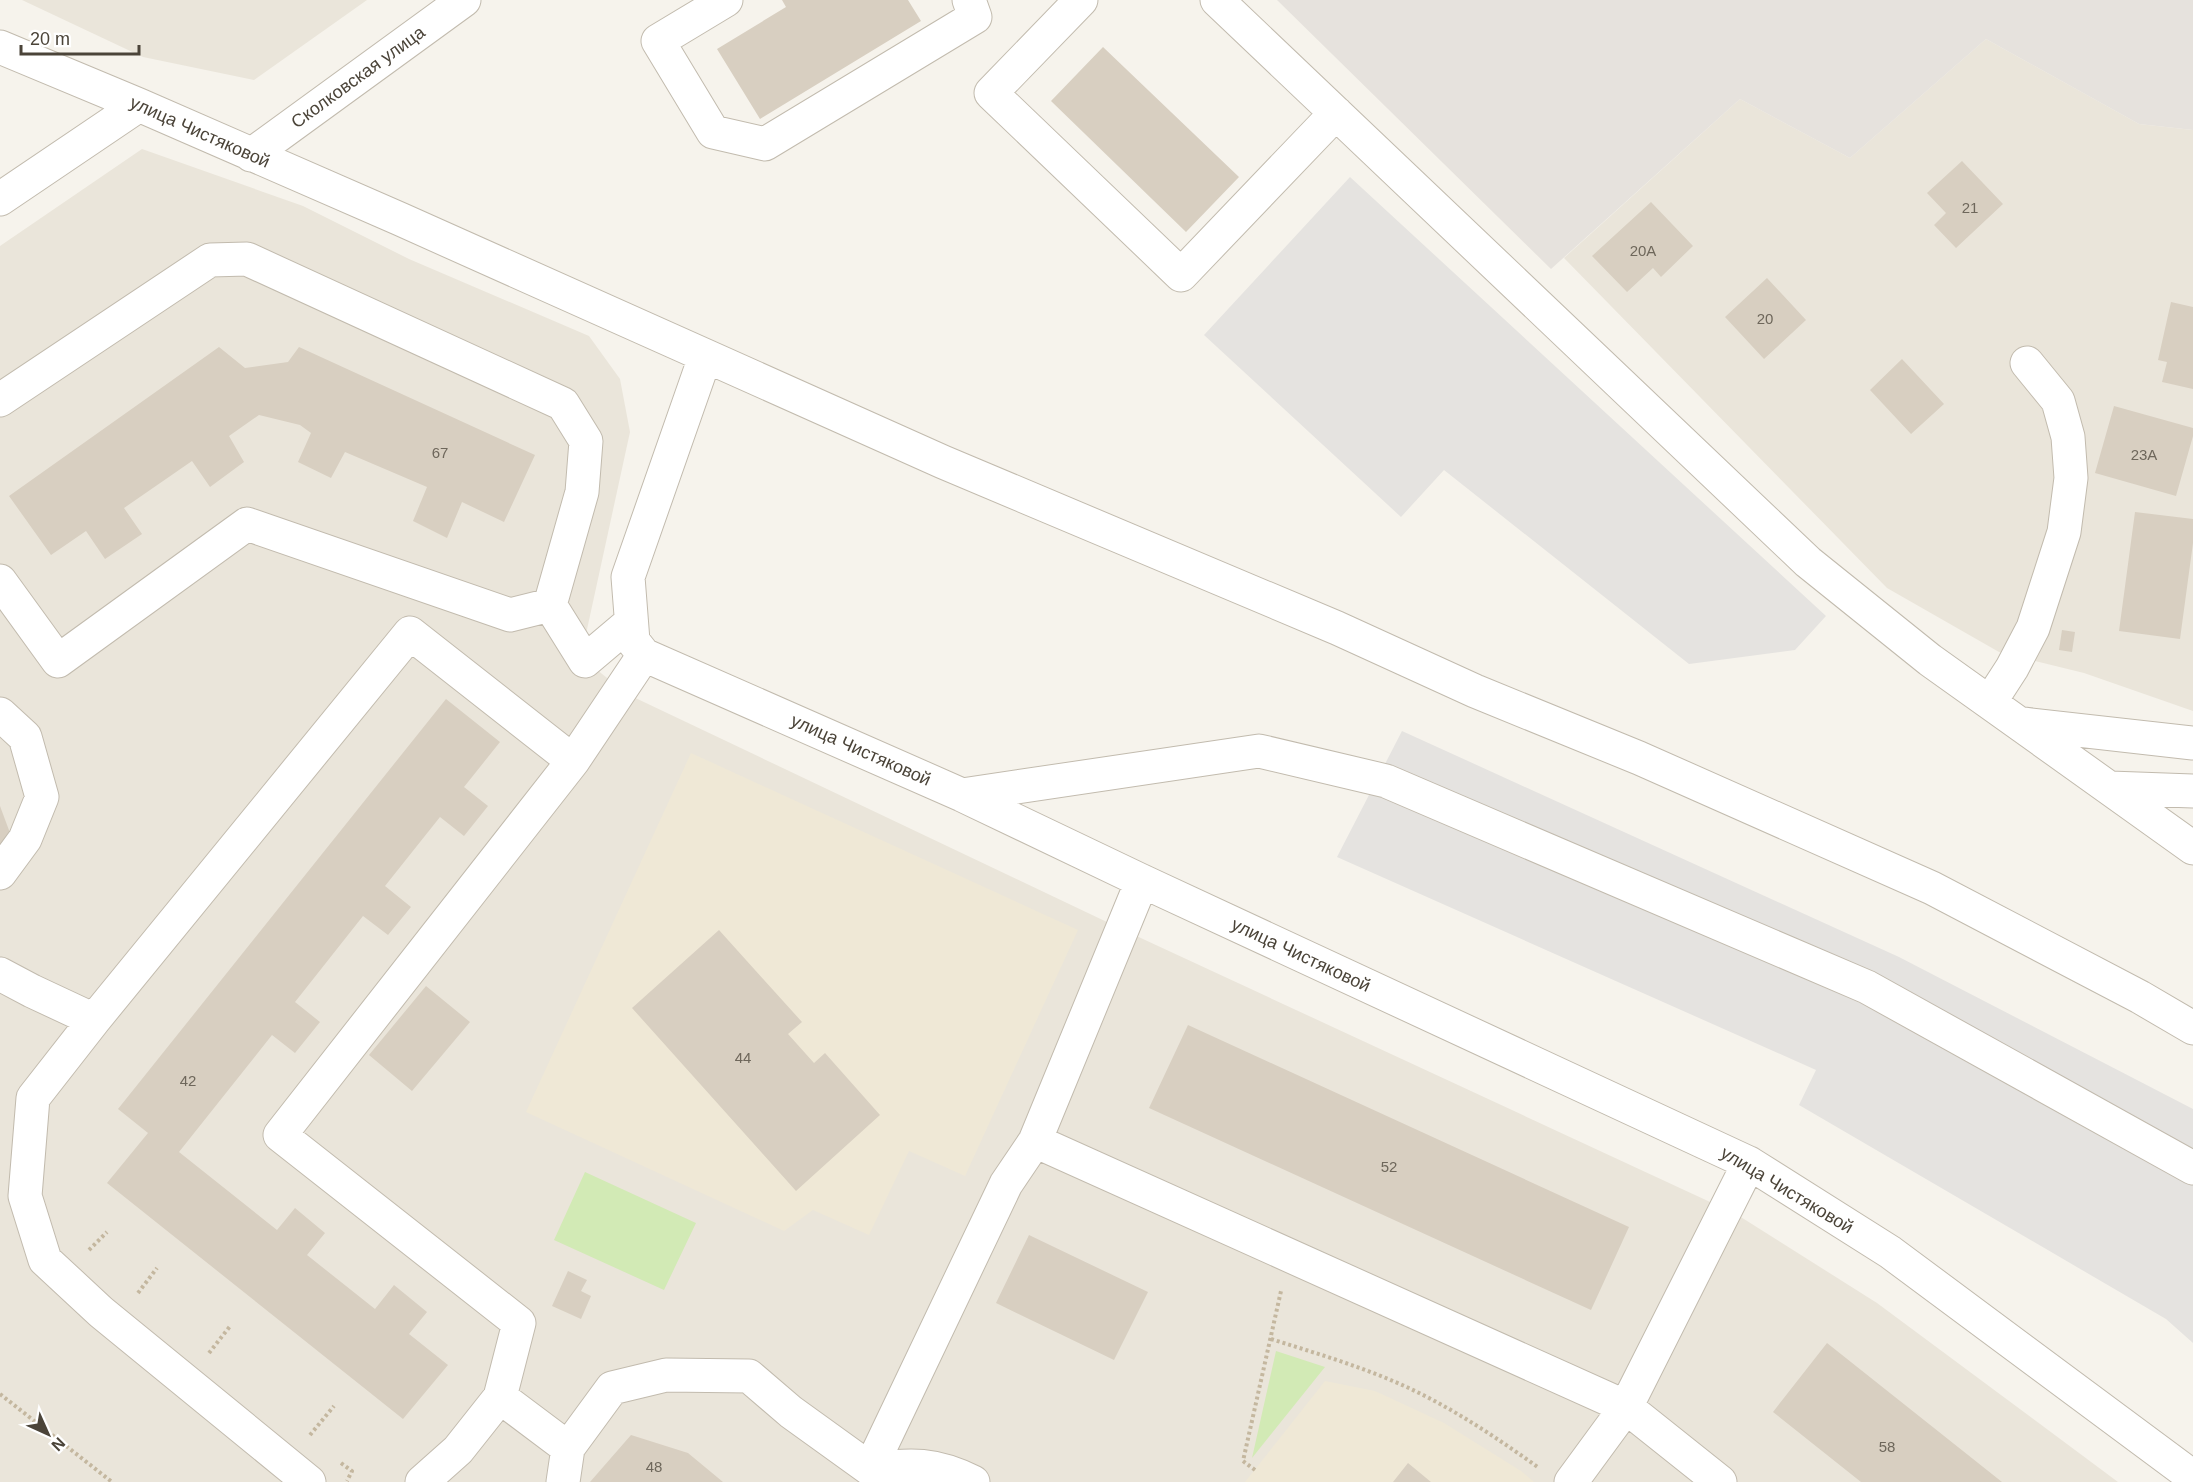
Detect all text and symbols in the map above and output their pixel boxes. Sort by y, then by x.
scale bar [21,18,140,56]
street label: Сколковская улица [287,21,429,132]
text: 20 m [30,29,70,49]
street label: улица Чистяковой [127,92,273,172]
house number: 21 [1962,199,1978,216]
house number: 20А [1630,242,1656,259]
house number: 20 [1757,310,1773,327]
house number: 67 [432,444,448,461]
house number: 23А [2131,446,2157,463]
street label: улица Чистяковой [788,710,934,790]
street label: улица Чистяковой [1228,914,1374,996]
house number: 44 [735,1049,751,1066]
house number: 42 [180,1072,196,1089]
street label: улица Чистяковой [1717,1143,1857,1237]
house number: 52 [1381,1158,1397,1175]
north arrow [18,1404,78,1464]
text: N [48,1434,68,1454]
house number: 58 [1879,1438,1895,1455]
house number: 48 [646,1458,662,1475]

